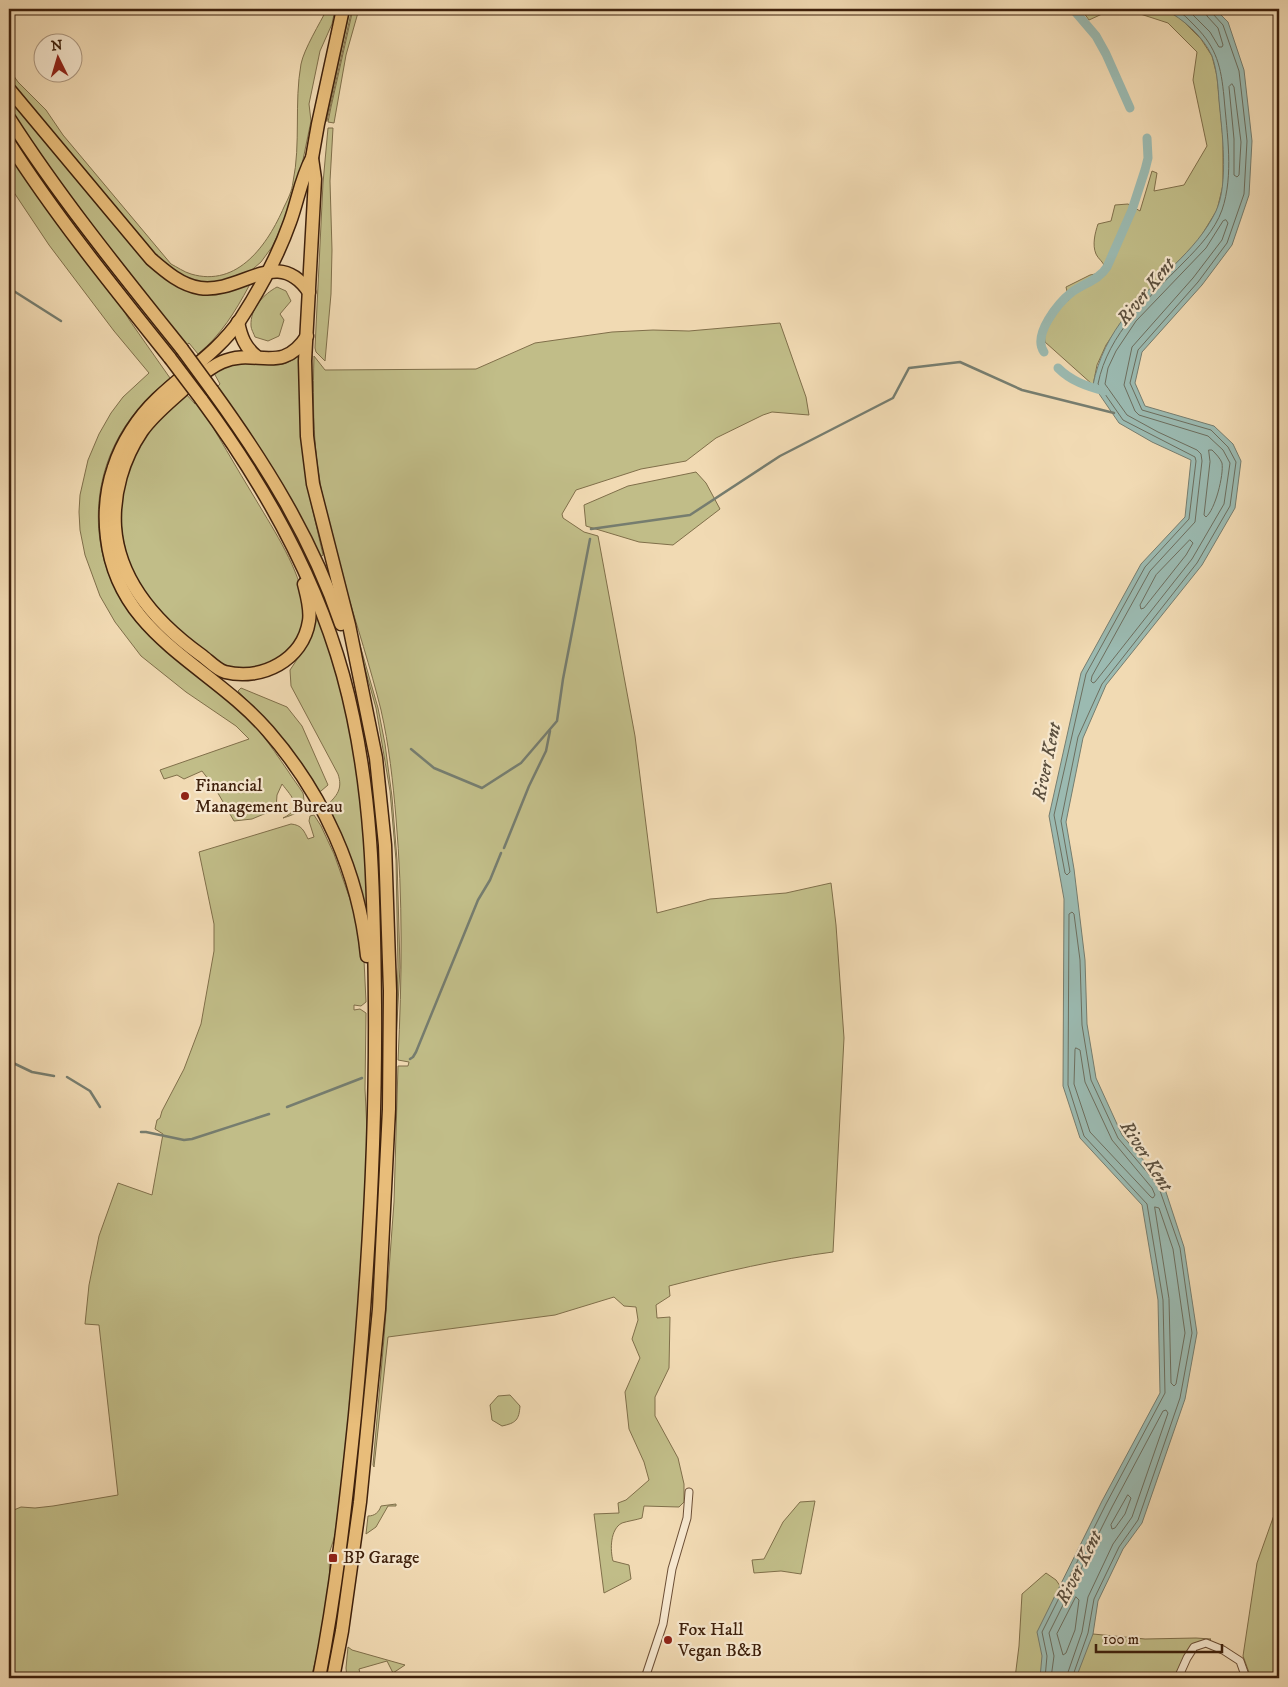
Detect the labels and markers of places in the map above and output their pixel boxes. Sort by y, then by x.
place label: Financial Management Bureau [195,775,343,818]
marker: Financial Management Bureau [179,790,191,802]
place label: BP Garage [343,1547,419,1569]
marker: BP Garage [327,1552,339,1564]
place label: Fox Hall Vegan B&B [677,1619,762,1662]
marker: Fox Hall Vegan B&B [662,1634,674,1646]

